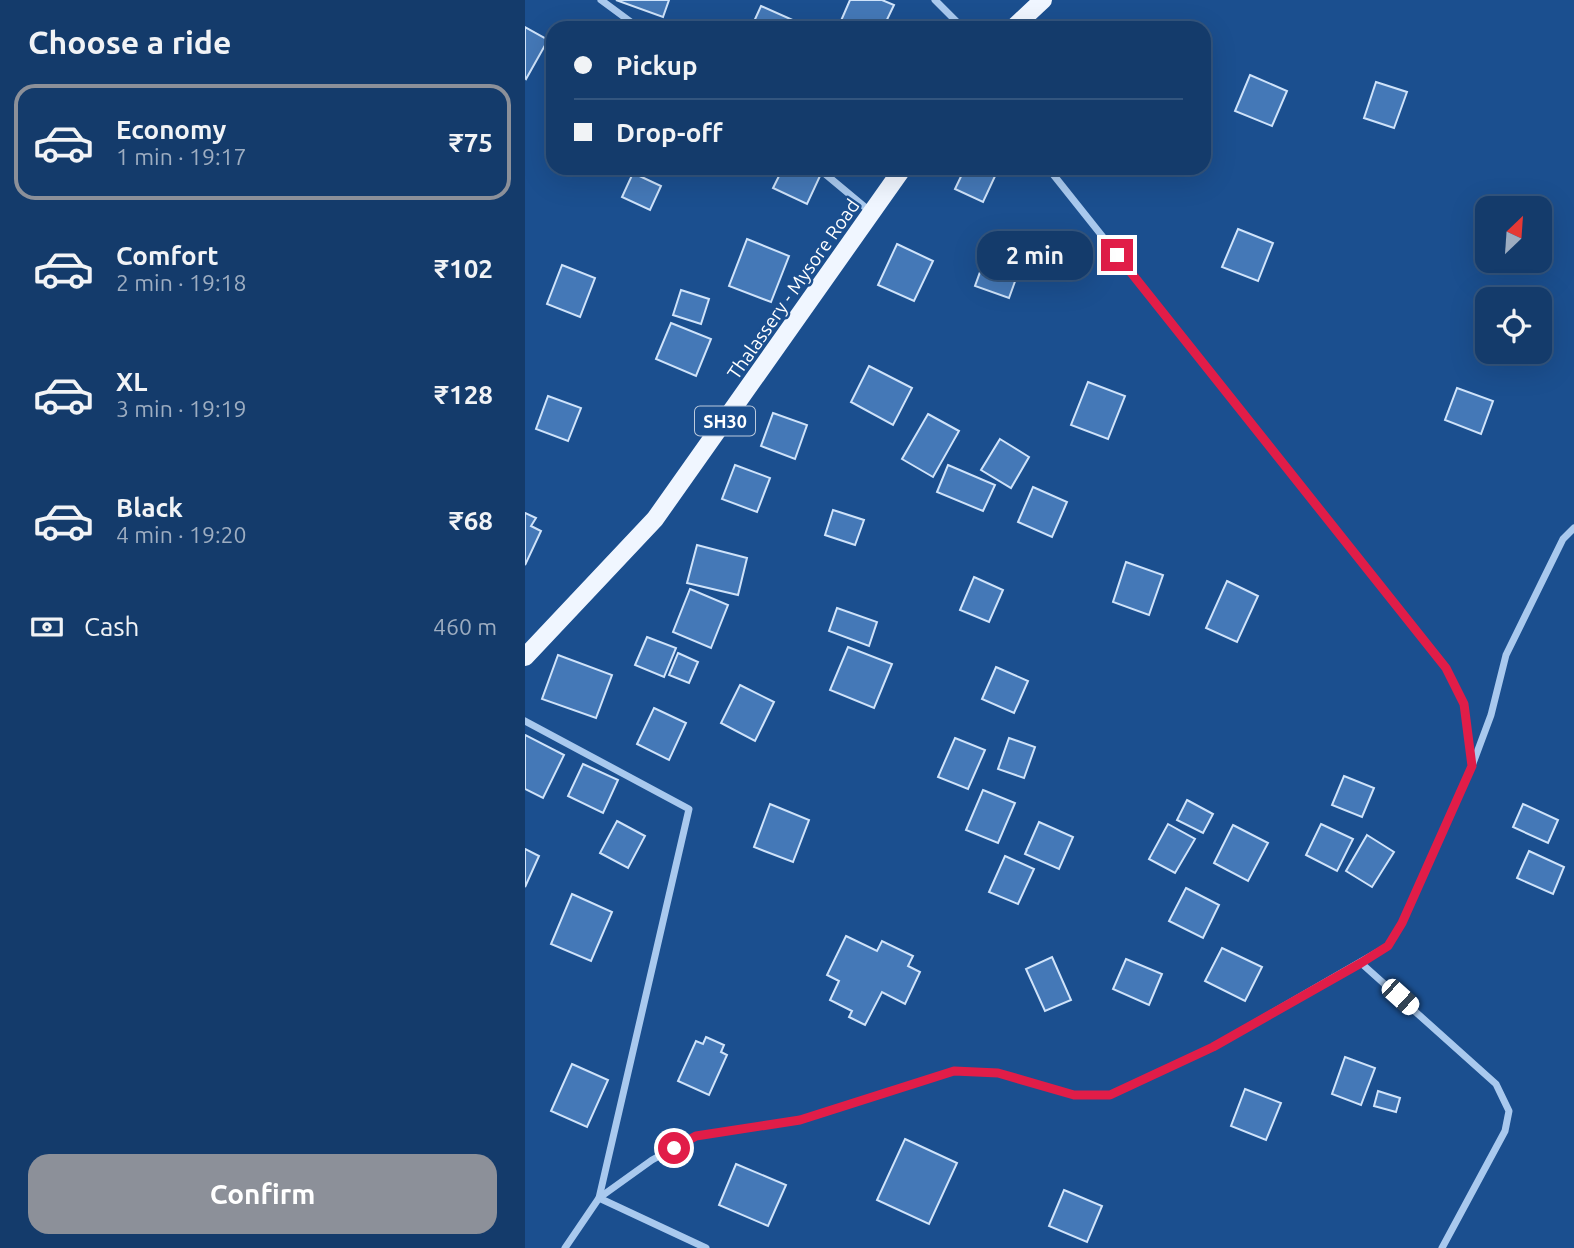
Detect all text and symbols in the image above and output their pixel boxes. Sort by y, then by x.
text: Choose a ride [28,24,231,60]
text: Pickup [616,51,698,80]
icon: car [32,111,95,174]
text: Economy [116,115,226,144]
text: Drop-off [616,118,723,147]
text: ₹75 [449,128,493,157]
text: 1 min · 19:17 [116,144,247,169]
street label: Thalassery - Mysore Road [722,195,864,383]
north arrow [1475,196,1552,273]
map controls [1475,196,1552,364]
callout: 2 min [977,230,1093,280]
icon: car [32,237,95,300]
route end [1101,239,1133,271]
text: Comfort [116,241,219,270]
text: 2 min [1006,243,1064,268]
text: ₹102 [434,254,493,283]
text: 2 min · 19:18 [116,270,247,295]
button: locate [1475,287,1552,364]
icon: car [32,363,95,426]
text: XL [116,367,147,396]
text: ₹128 [434,380,493,409]
text: 3 min · 19:19 [116,396,247,421]
road number: SH30 [695,407,755,436]
icon: car [32,489,95,552]
text: Black [116,493,183,522]
text: ₹68 [449,506,493,535]
text: 4 min · 19:20 [116,522,247,547]
icon: cash [28,608,66,646]
text: Cash [84,612,139,641]
text: 460 m [433,614,497,639]
car [1378,975,1423,1019]
route start [658,1132,690,1164]
button: Confirm [28,1154,497,1234]

